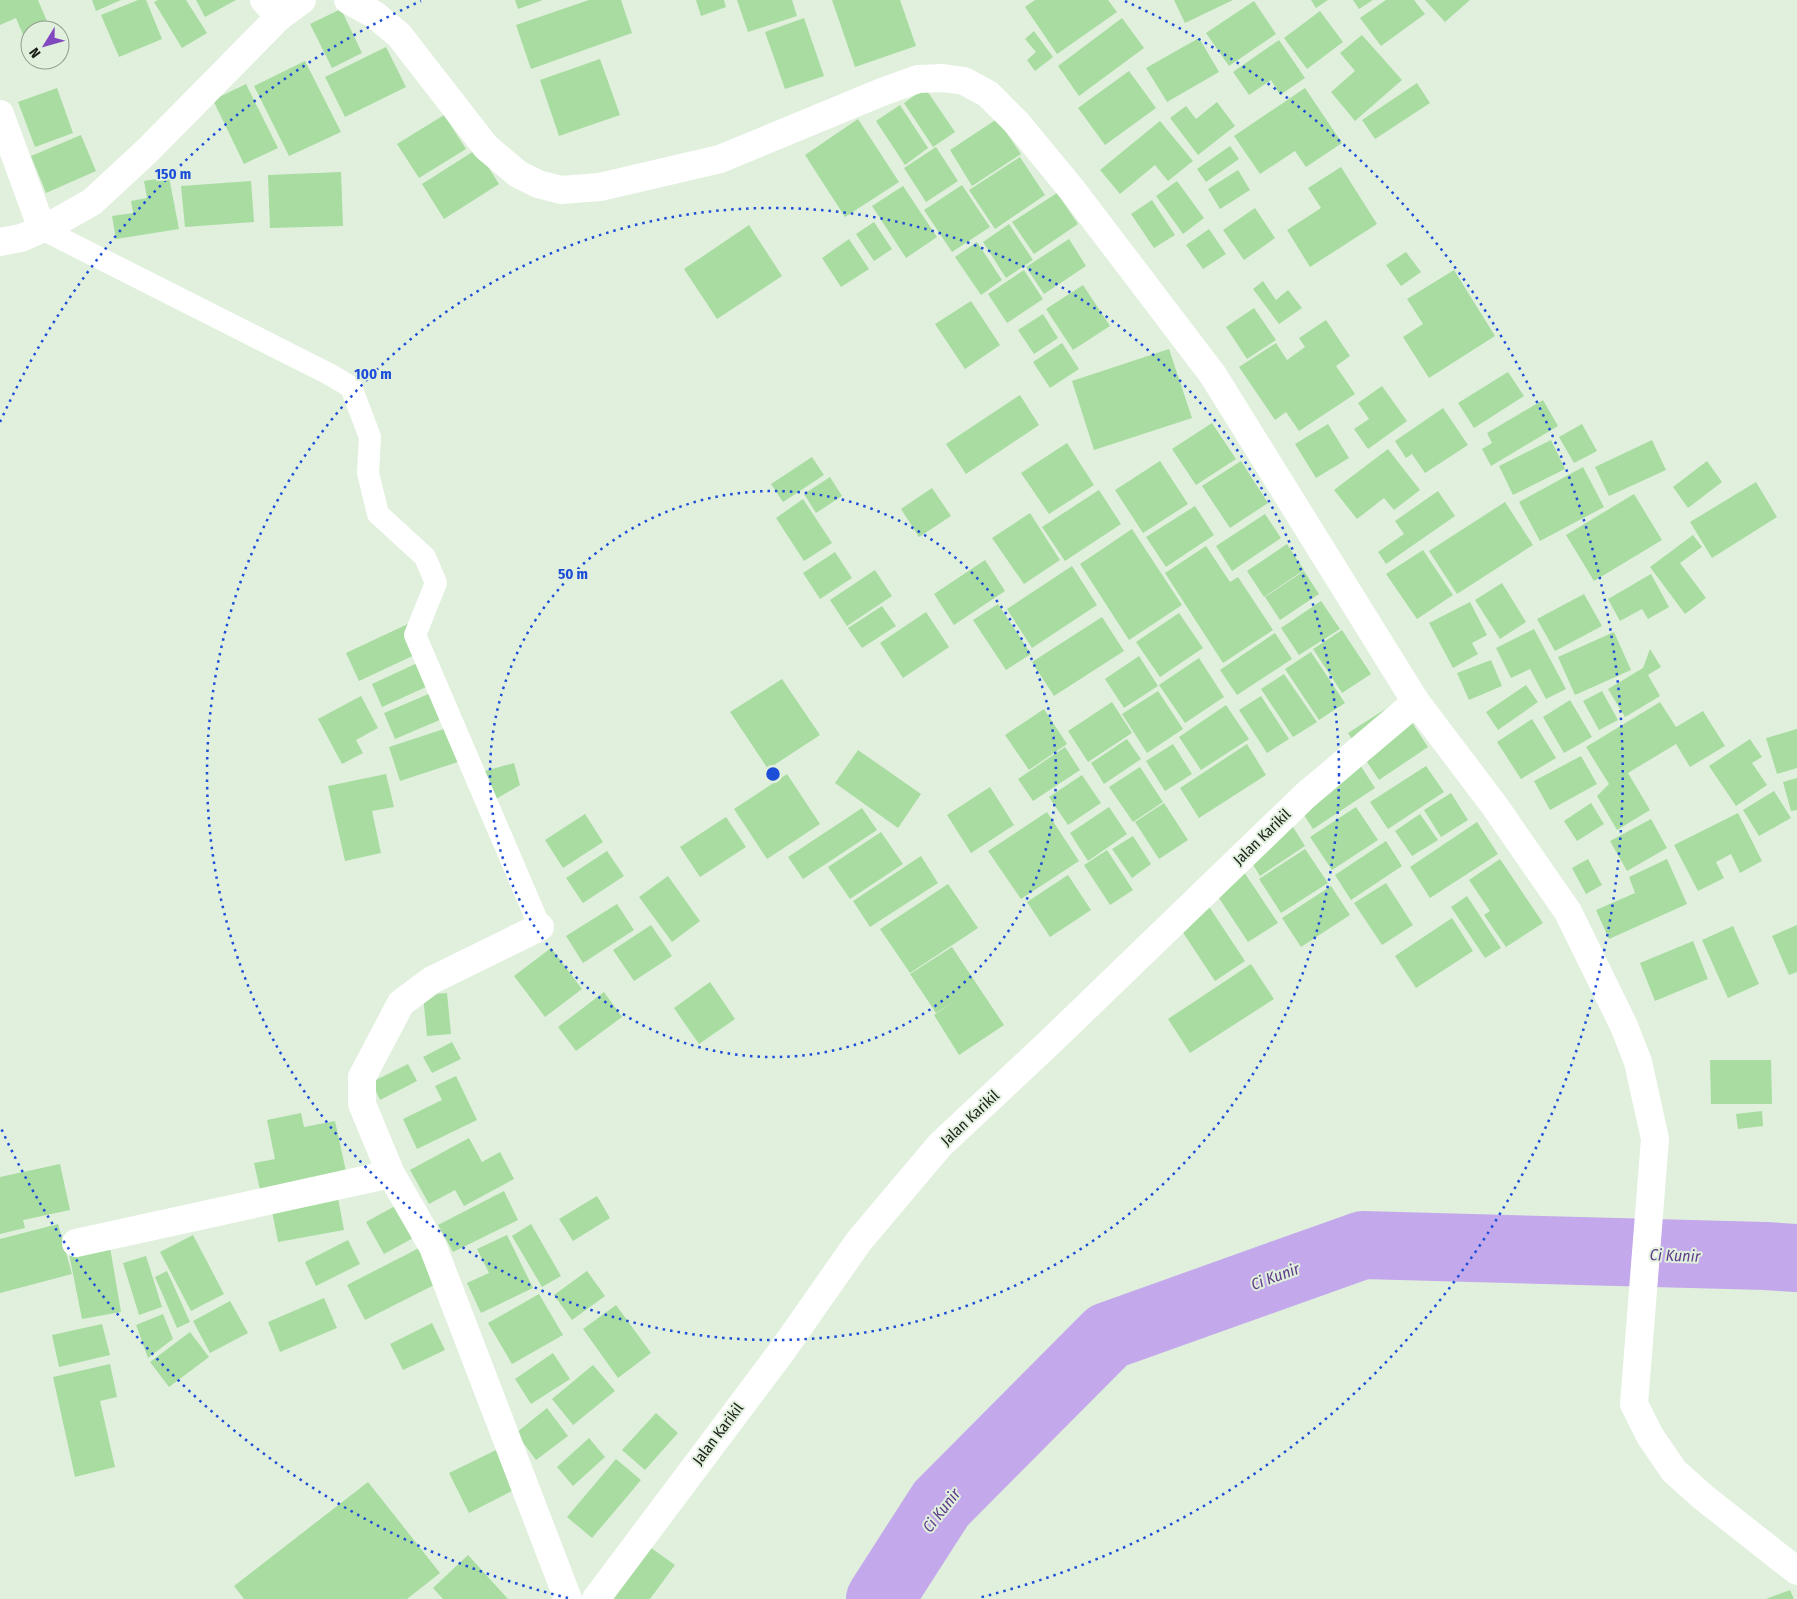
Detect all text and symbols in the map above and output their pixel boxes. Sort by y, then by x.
north arrow [20,20,70,70]
text: N [26,44,44,61]
text: 150 m [155,165,191,183]
text: 100 m [354,365,392,383]
text: 50 m [558,565,588,583]
centre of rings [764,765,782,783]
street label: Jalan Karikil [1230,805,1294,869]
street label: Jalan Karikil [937,1087,1003,1149]
water label: Ci Kunir [1649,1245,1701,1266]
water label: Ci Kunir [1248,1259,1303,1294]
street label: Jalan Karikil [689,1399,747,1469]
water label: Ci Kunir [918,1484,965,1536]

